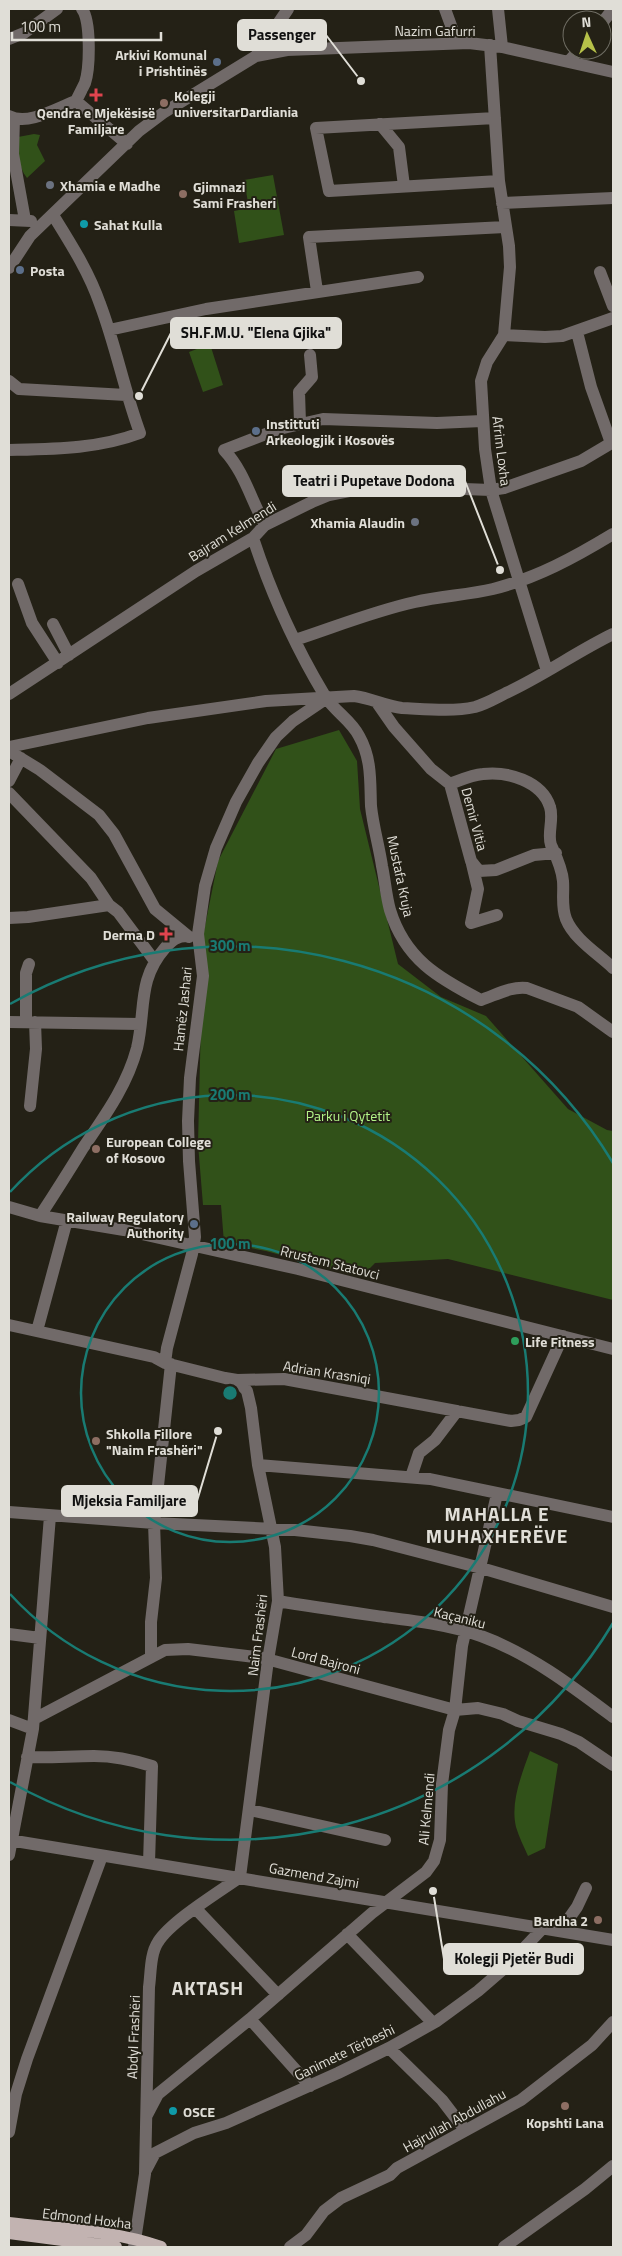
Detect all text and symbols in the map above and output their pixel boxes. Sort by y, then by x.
scale bar [12,10,161,42]
north arrow [562,10,612,60]
text: N [581,11,592,32]
text: 100 m [20,15,61,38]
callout: Passenger [238,20,326,50]
street label: Nazim Gafurri [394,20,476,41]
text: Passenger [248,23,316,46]
place label: Arkivi Komunal i Prishtinës [115,44,207,81]
marker: Arkivi Komunal i Prishtinës [211,56,223,68]
place label: Kolegji universitarDardiania [174,85,298,122]
marker: Qendra e Mjekësisë Familjare [89,88,103,102]
marker: Kolegji universitarDardiania [158,97,170,109]
place label: Qendra e Mjekësisë Familjare [37,102,155,139]
place label: Xhamia e Madhe [60,175,160,196]
place label: Gjimnazi Sami Frasheri [193,176,276,213]
marker: Xhamia e Madhe [44,179,56,191]
marker: Gjimnazi Sami Frasheri [177,188,189,200]
place label: Sahat Kulla [94,214,162,235]
marker: Sahat Kulla [78,218,90,230]
place label: Posta [30,260,65,281]
marker: Posta [14,264,26,276]
callout: SH.F.M.U. "Elena Gjika" [171,318,341,348]
text: SH.F.M.U. "Elena Gjika" [181,321,331,344]
place label: Instittuti Arkeologjik i Kosovës [266,413,395,450]
street label: Afrim Loxha [487,415,517,487]
marker: Instittuti Arkeologjik i Kosovës [250,425,262,437]
callout: Teatri i Pupetave Dodona [283,466,465,496]
text: Teatri i Pupetave Dodona [293,469,455,492]
street label: Bajram Kelmendi [184,496,280,566]
place label: Xhamia Alaudin [310,512,405,533]
marker: Xhamia Alaudin [409,516,421,528]
street label: Demir Vitia [456,785,494,853]
street label: Mustafa Kruja [382,833,420,919]
place label: Derma D [103,924,155,945]
marker: Derma D [159,927,173,941]
text: 300 m [209,934,251,957]
street label: Hamëz Jashari [167,966,197,1052]
text: 200 m [209,1083,251,1106]
park label: Parku i Qytetit [306,1105,390,1126]
place label: European College of Kosovo [106,1131,211,1168]
marker: European College of Kosovo [90,1143,102,1155]
place label: Railway Regulatory Authority [66,1206,184,1243]
marker: Railway Regulatory Authority [188,1218,200,1230]
text: 100 m [209,1232,251,1255]
street label: Rrustem Statovci [278,1240,382,1284]
place label: Life Fitness [525,1331,595,1352]
marker: Life Fitness [509,1335,521,1347]
street label: Adrian Krasniqi [282,1355,372,1389]
centre of rings [221,1384,239,1402]
place label: Shkolla Fillore "Naim Frashëri" [106,1423,203,1460]
marker: Shkolla Fillore "Naim Frashëri" [90,1435,102,1447]
callout: Mjeksia Familjare [62,1486,197,1516]
text: Mjeksia Familjare [72,1489,187,1512]
district label: MAHALLA E MUHAXHERËVE [426,1499,568,1550]
street label: Naim Frashëri [242,1593,272,1677]
street label: Kaçaniku [432,1600,488,1634]
street label: Lord Bajroni [289,1641,363,1679]
street label: Ali Kelmendi [412,1772,440,1846]
street label: Gazmend Zajmi [267,1857,361,1893]
place label: Bardha 2 [534,1910,588,1931]
marker: Bardha 2 [592,1914,604,1926]
callout: Kolegji Pjetër Budi [444,1944,583,1974]
text: Kolegji Pjetër Budi [454,1947,574,1970]
district label: AKTASH [172,1973,244,2002]
street label: Abdyl Frashëri [121,1995,145,2079]
street label: Ganimete Tërbeshi [290,2019,398,2085]
street label: Hajrullah Abdullahu [399,2083,509,2157]
marker: Kopshti Lana [559,2100,571,2112]
place label: OSCE [183,2101,215,2122]
marker: OSCE [167,2105,179,2117]
place label: Kopshti Lana [526,2112,604,2133]
street label: Edmond Hoxha [41,2202,133,2234]

